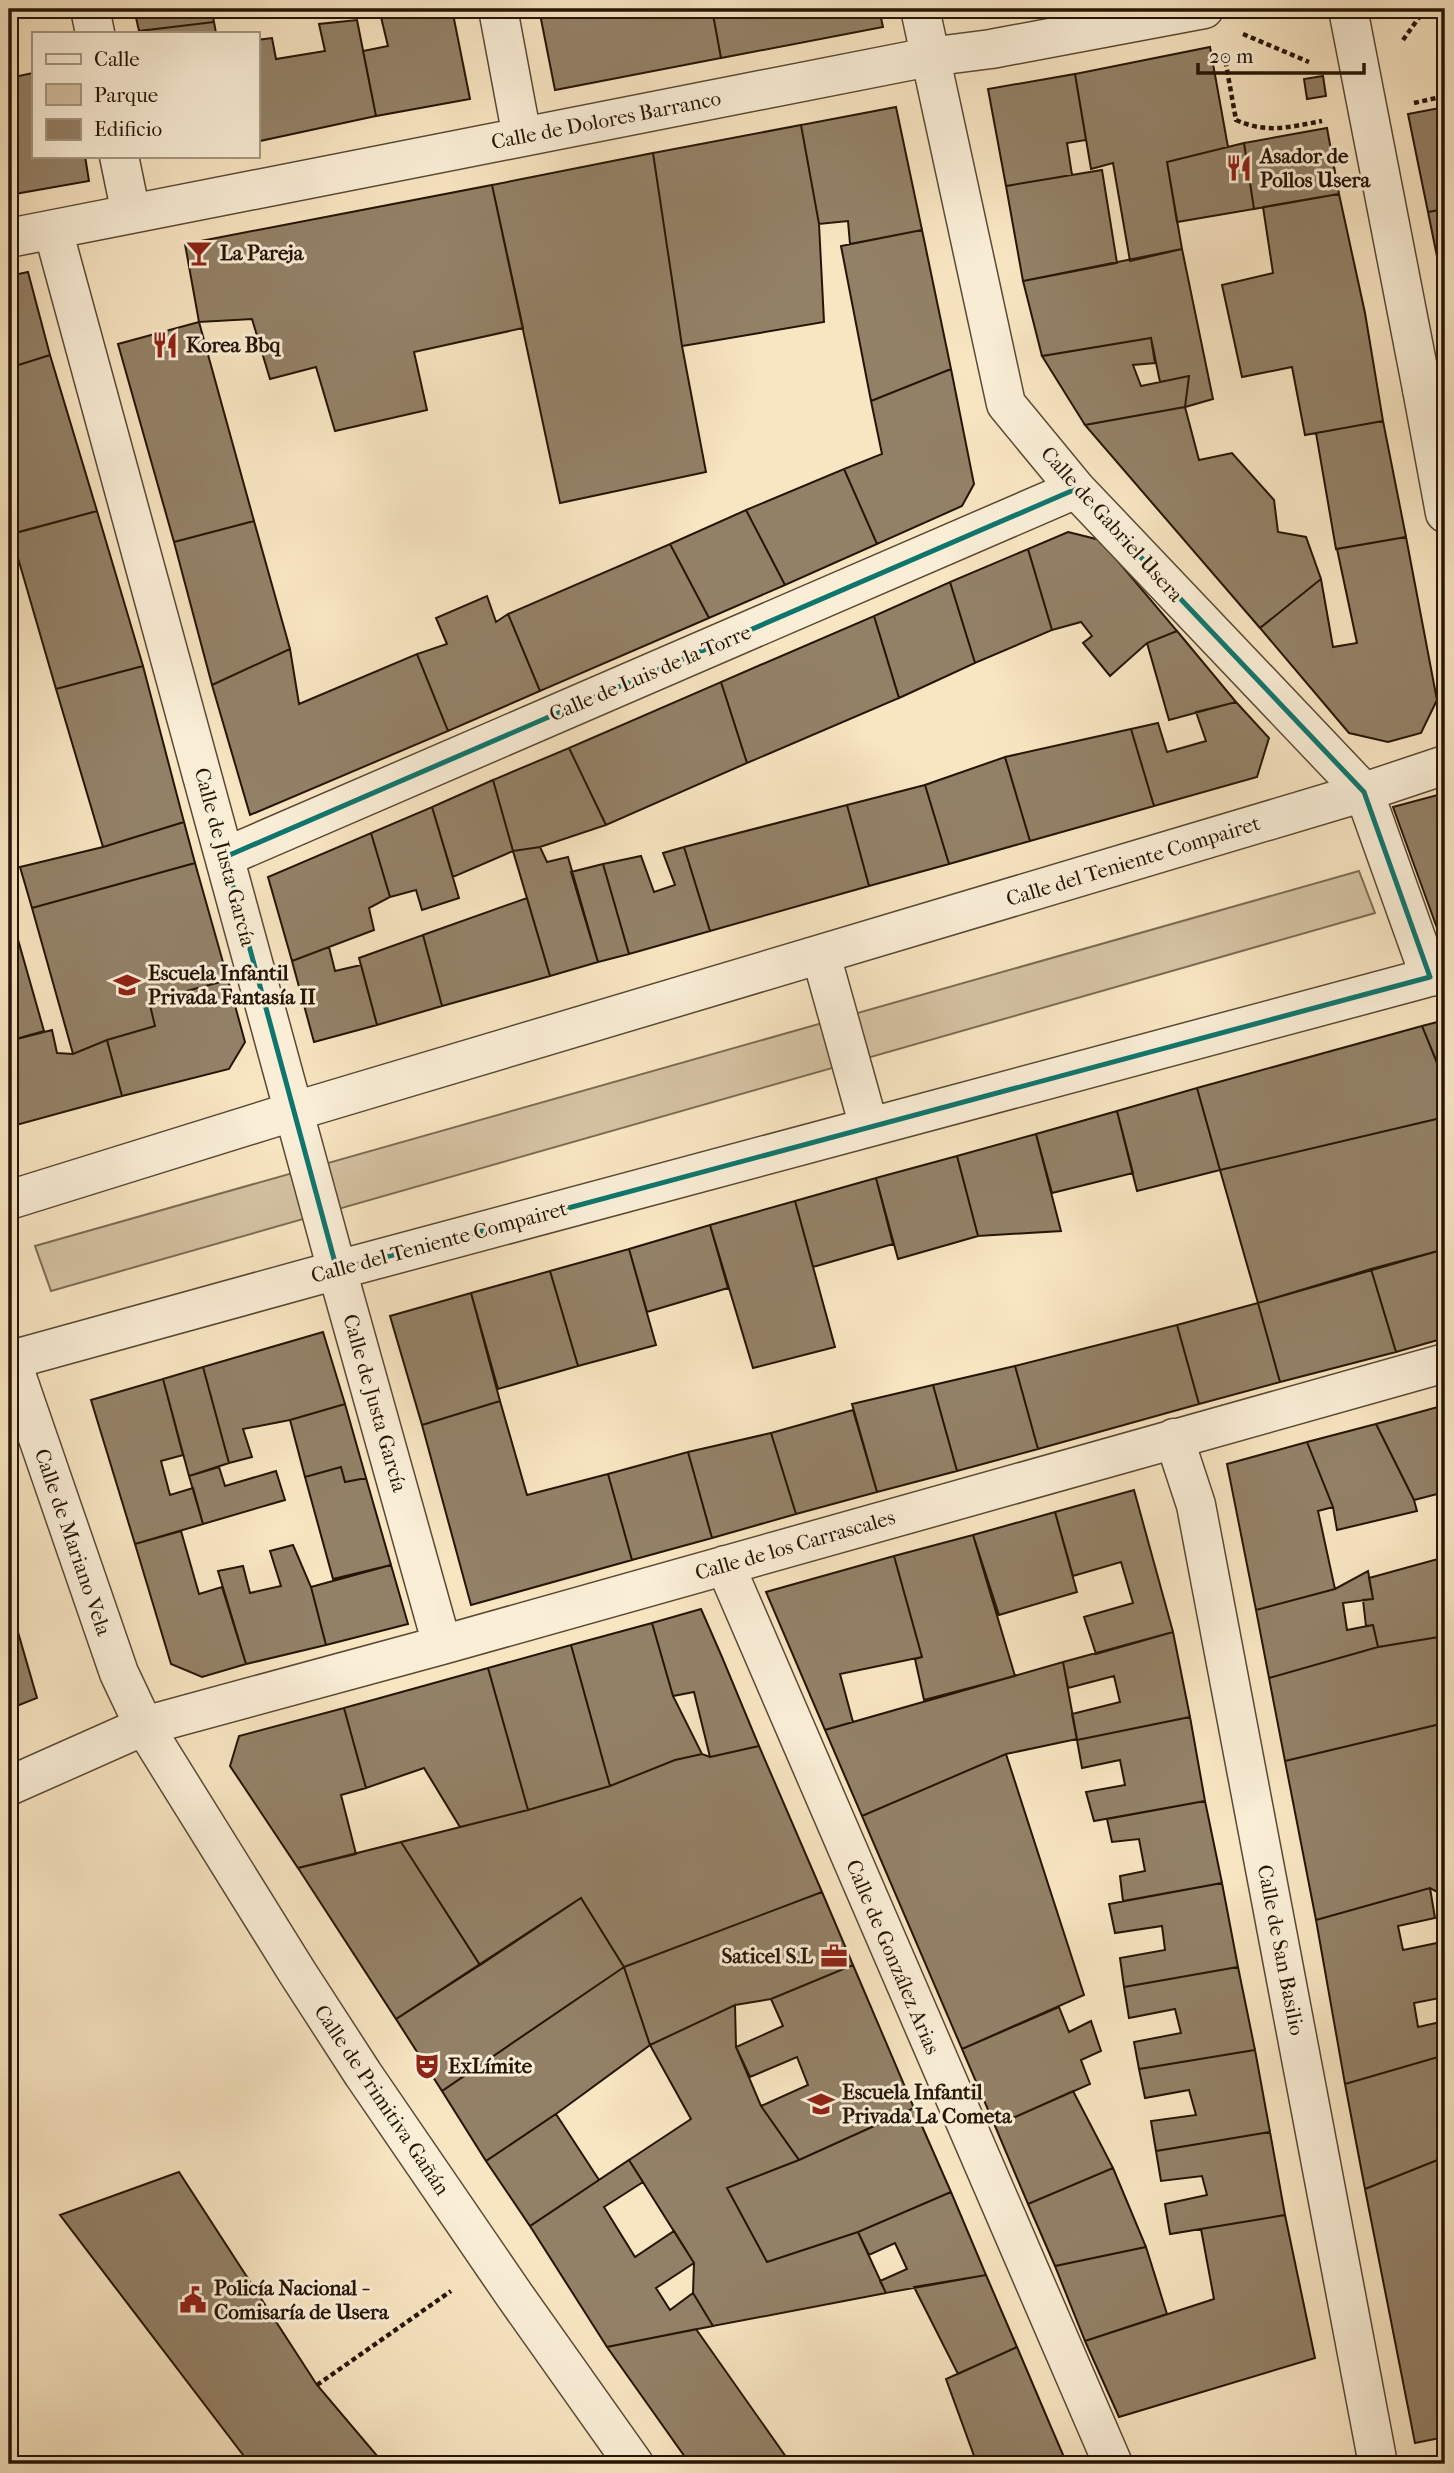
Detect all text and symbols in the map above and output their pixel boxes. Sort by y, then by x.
legend [32,32,259,158]
scale bar [1198,32,1365,76]
text: 20 m [1209,44,1254,68]
text: Calle [94,47,140,71]
text: Parque [94,83,158,107]
street label: Calle de Dolores Barranco [489,86,723,154]
text: Edificio [94,117,162,141]
place label: Asador de Pollos Usera [1258,144,1371,192]
restaurant icon: Asador de Pollos Usera [1224,153,1254,183]
bar icon: La Pareja [184,238,214,268]
place label: La Pareja [220,241,305,265]
restaurant icon: Korea Bbq [150,330,180,360]
place label: Korea Bbq [186,333,281,357]
street label: Calle de Gabriel Usera [1036,441,1188,607]
street label: Calle de Luis de la Torre [546,620,754,726]
street label: Calle de Justa García [190,765,260,949]
street label: Calle del Teniente Compairet [1003,811,1263,911]
place label: Escuela Infantil Privada Fantasía II [148,961,317,1009]
school or university icon: Escuela Infantil Privada Fantasía II [112,970,142,1000]
street label: Calle del Teniente Compairet [308,1196,570,1288]
street label: Calle de Justa García [338,1311,412,1495]
street label: Calle de Mariano Vela [30,1446,116,1639]
street label: Calle de los Carrascales [692,1505,898,1585]
street label: Calle de González Arias [841,1856,945,2058]
street label: Calle de San Basilio [1253,1863,1309,2037]
office icon: Saticel S.L [819,1941,849,1971]
place label: Saticel S.L [721,1944,813,1968]
street label: Calle de Primitiva Gañán [309,2000,455,2200]
theatre icon: ExLímite [412,2051,442,2081]
place label: ExLímite [448,2054,533,2078]
place label: Escuela Infantil Privada La Cometa [842,2080,1013,2128]
school or university icon: Escuela Infantil Privada La Cometa [806,2089,836,2119]
place label: Policía Nacional - Comisaría de Usera [214,2276,390,2324]
public building icon: Policía Nacional - Comisaría de Usera [178,2285,208,2315]

